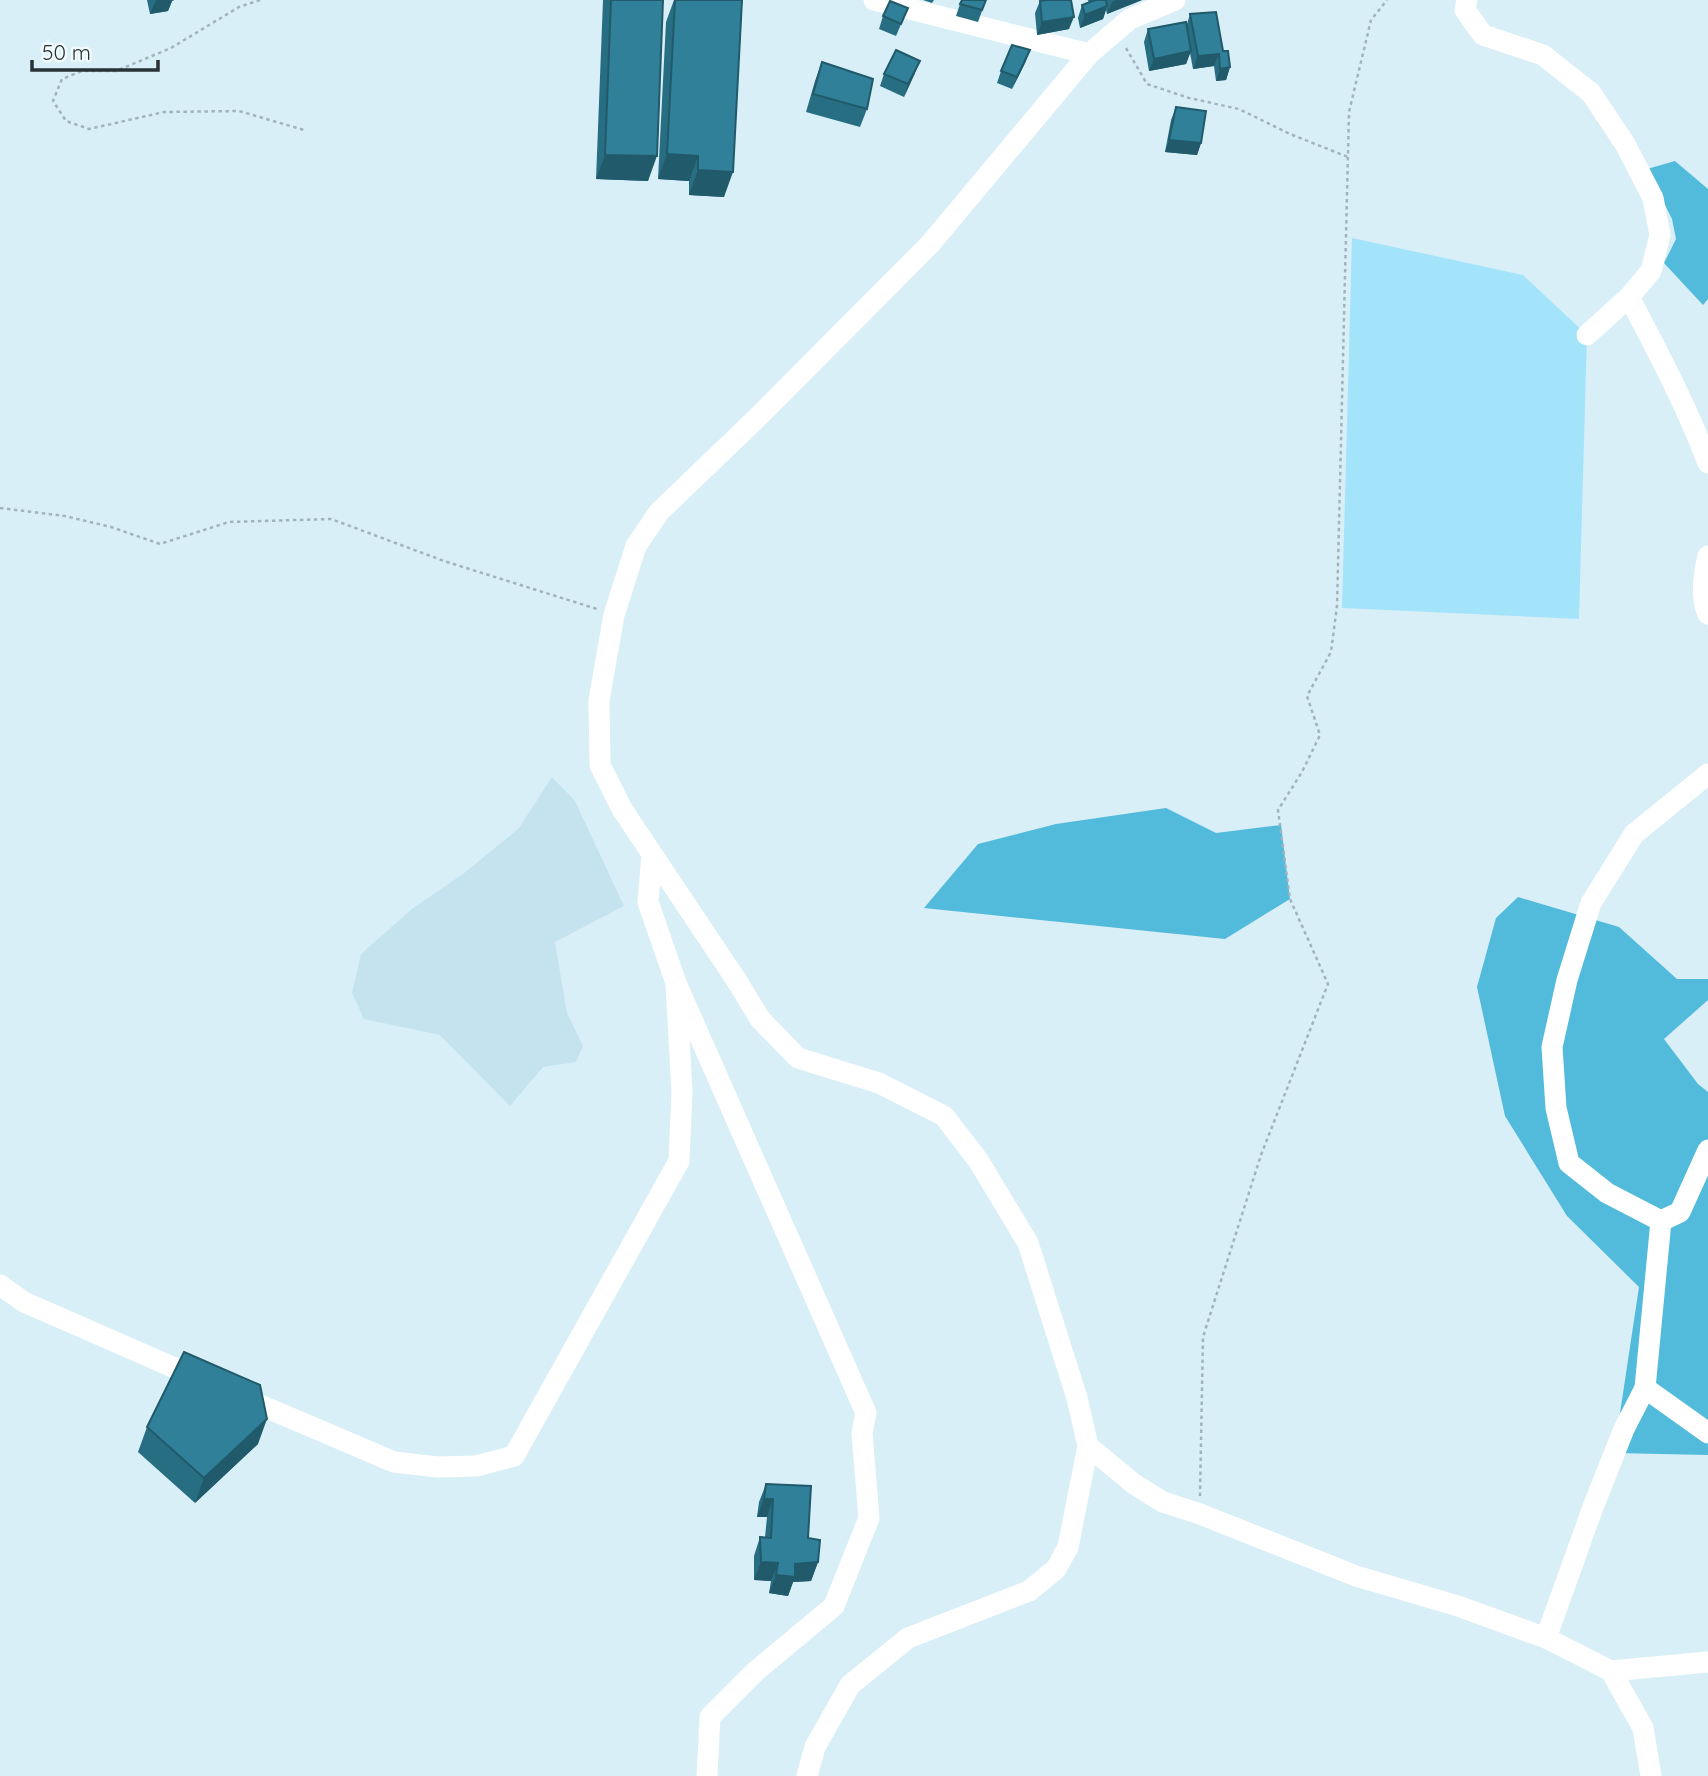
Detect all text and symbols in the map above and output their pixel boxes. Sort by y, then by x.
scale bar [32,28,158,72]
text: 50 m [42,39,91,65]

